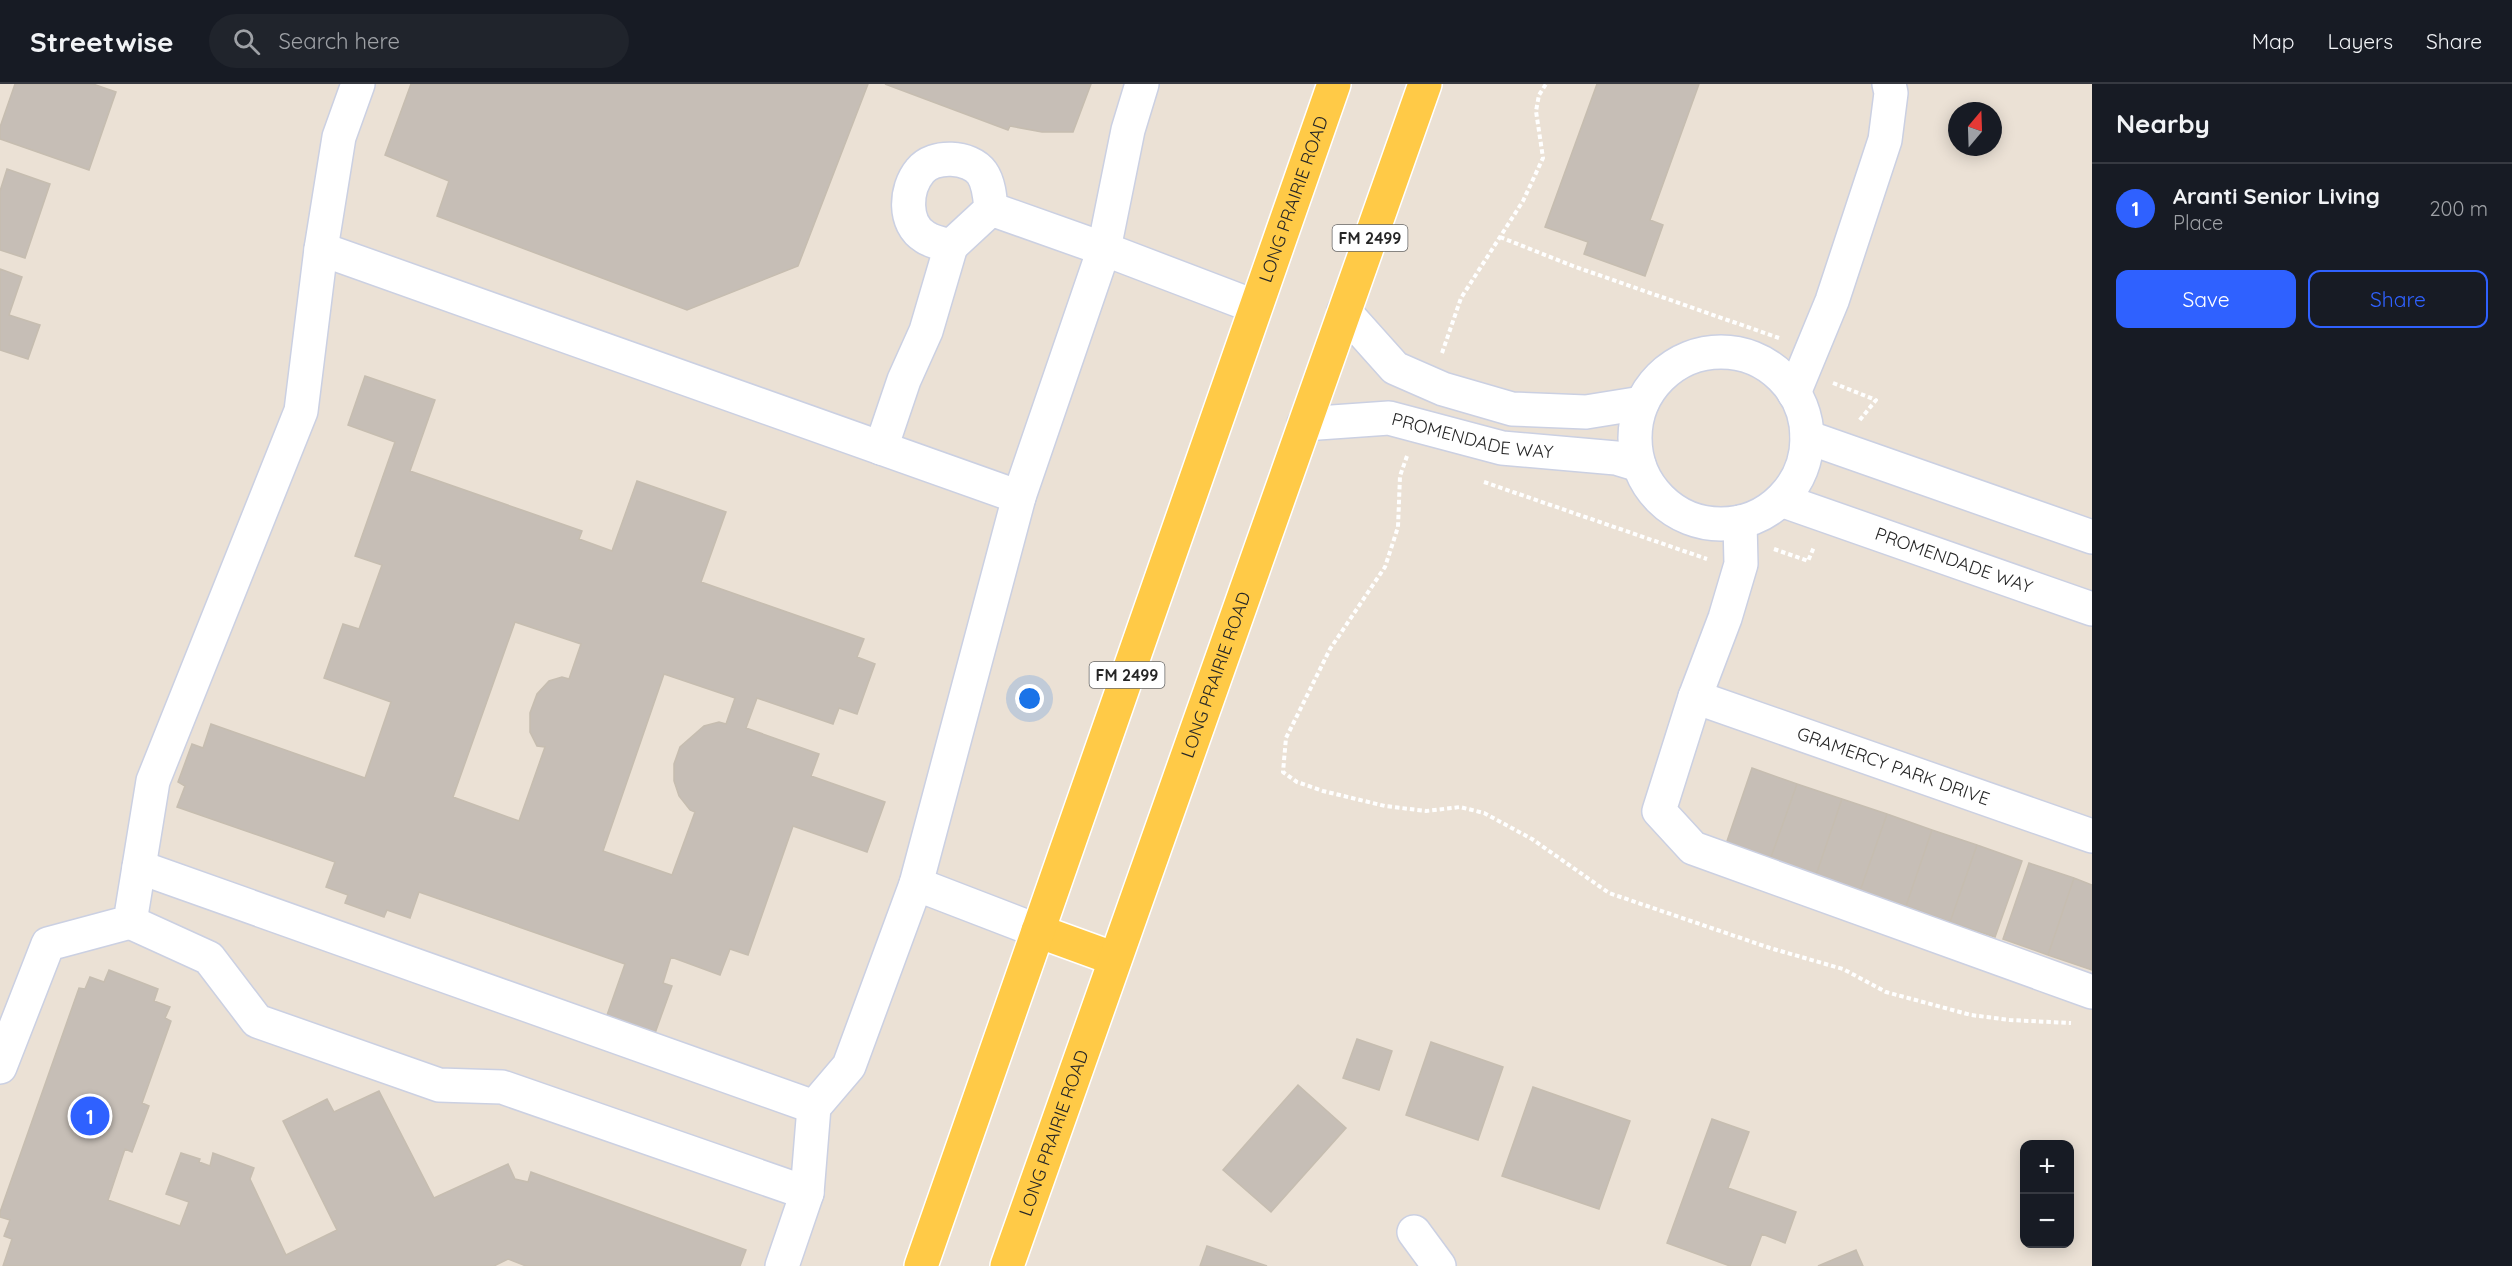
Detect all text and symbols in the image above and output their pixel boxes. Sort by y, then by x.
search box [209,14,629,68]
text: Streetwise [30,24,173,59]
icon: search [230,25,263,58]
text: Search here [278,27,400,55]
text: Map [2252,28,2295,54]
text: Layers [2328,28,2393,54]
text: Share [2426,28,2482,54]
north arrow [1948,102,2002,156]
text: Nearby [2116,107,2210,140]
street label: LONG PRAIRIE ROAD [1254,113,1333,285]
text: Aranti Senior Living [2173,182,2380,210]
text: 1 [2132,196,2139,221]
text: 200 m [2429,196,2488,221]
text: Place [2173,210,2223,235]
road number: FM 2499 [1332,225,1408,251]
button: Save [2116,270,2296,328]
button: Share [2308,270,2488,328]
street label: PROMENDADE WAY [1389,407,1554,463]
street label: PROMENDADE WAY [1872,522,2036,598]
street label: LONG PRAIRIE ROAD [1176,589,1256,761]
road number: FM 2499 [1090,662,1164,688]
your location [1015,684,1044,713]
street label: GRAMERCY PARK DRIVE [1794,722,1993,810]
street label: LONG PRAIRIE ROAD [1014,1047,1094,1219]
pin: 1 [70,1094,110,1138]
map controls [2020,1140,2074,1248]
button: + [2020,1140,2074,1194]
button: − [2020,1194,2074,1248]

